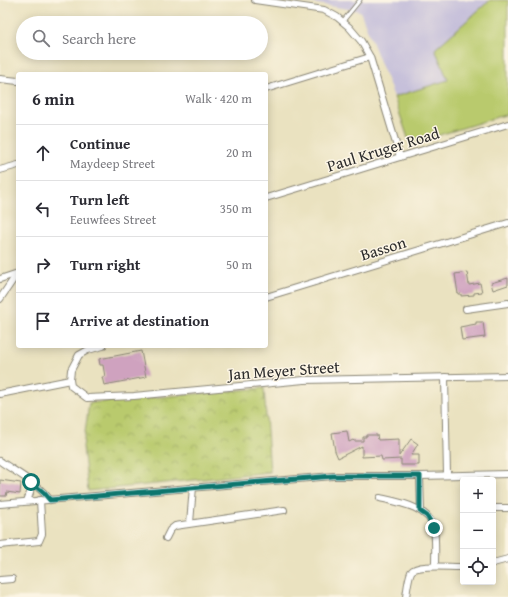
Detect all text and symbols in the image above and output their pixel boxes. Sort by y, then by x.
search box [16,16,268,60]
icon: search [30,27,52,49]
text: Search here [62,28,136,49]
text: 6 min [32,86,74,111]
text: Walk · 420 m [185,89,252,108]
street label: Paul Kruger Road [324,120,443,178]
text: Continue [70,133,131,154]
icon: ahead [32,142,54,164]
text: 20 m [226,143,252,162]
text: Maydeep Street [70,154,155,173]
text: Turn left [70,189,129,210]
icon: left [32,198,54,220]
text: 350 m [220,199,252,218]
text: Eeuwfees Street [70,210,156,229]
street label: Basson [357,230,409,266]
icon: right [32,254,54,276]
text: Turn right [70,254,141,275]
text: 50 m [226,255,252,274]
icon: arrive [32,310,54,332]
text: Arrive at destination [70,310,209,331]
street label: Jan Meyer Street [226,354,341,386]
route start [22,473,40,491]
map controls [460,477,496,585]
button: + [460,477,496,513]
button: − [460,513,496,549]
route end [425,519,443,537]
button: locate [460,549,496,585]

